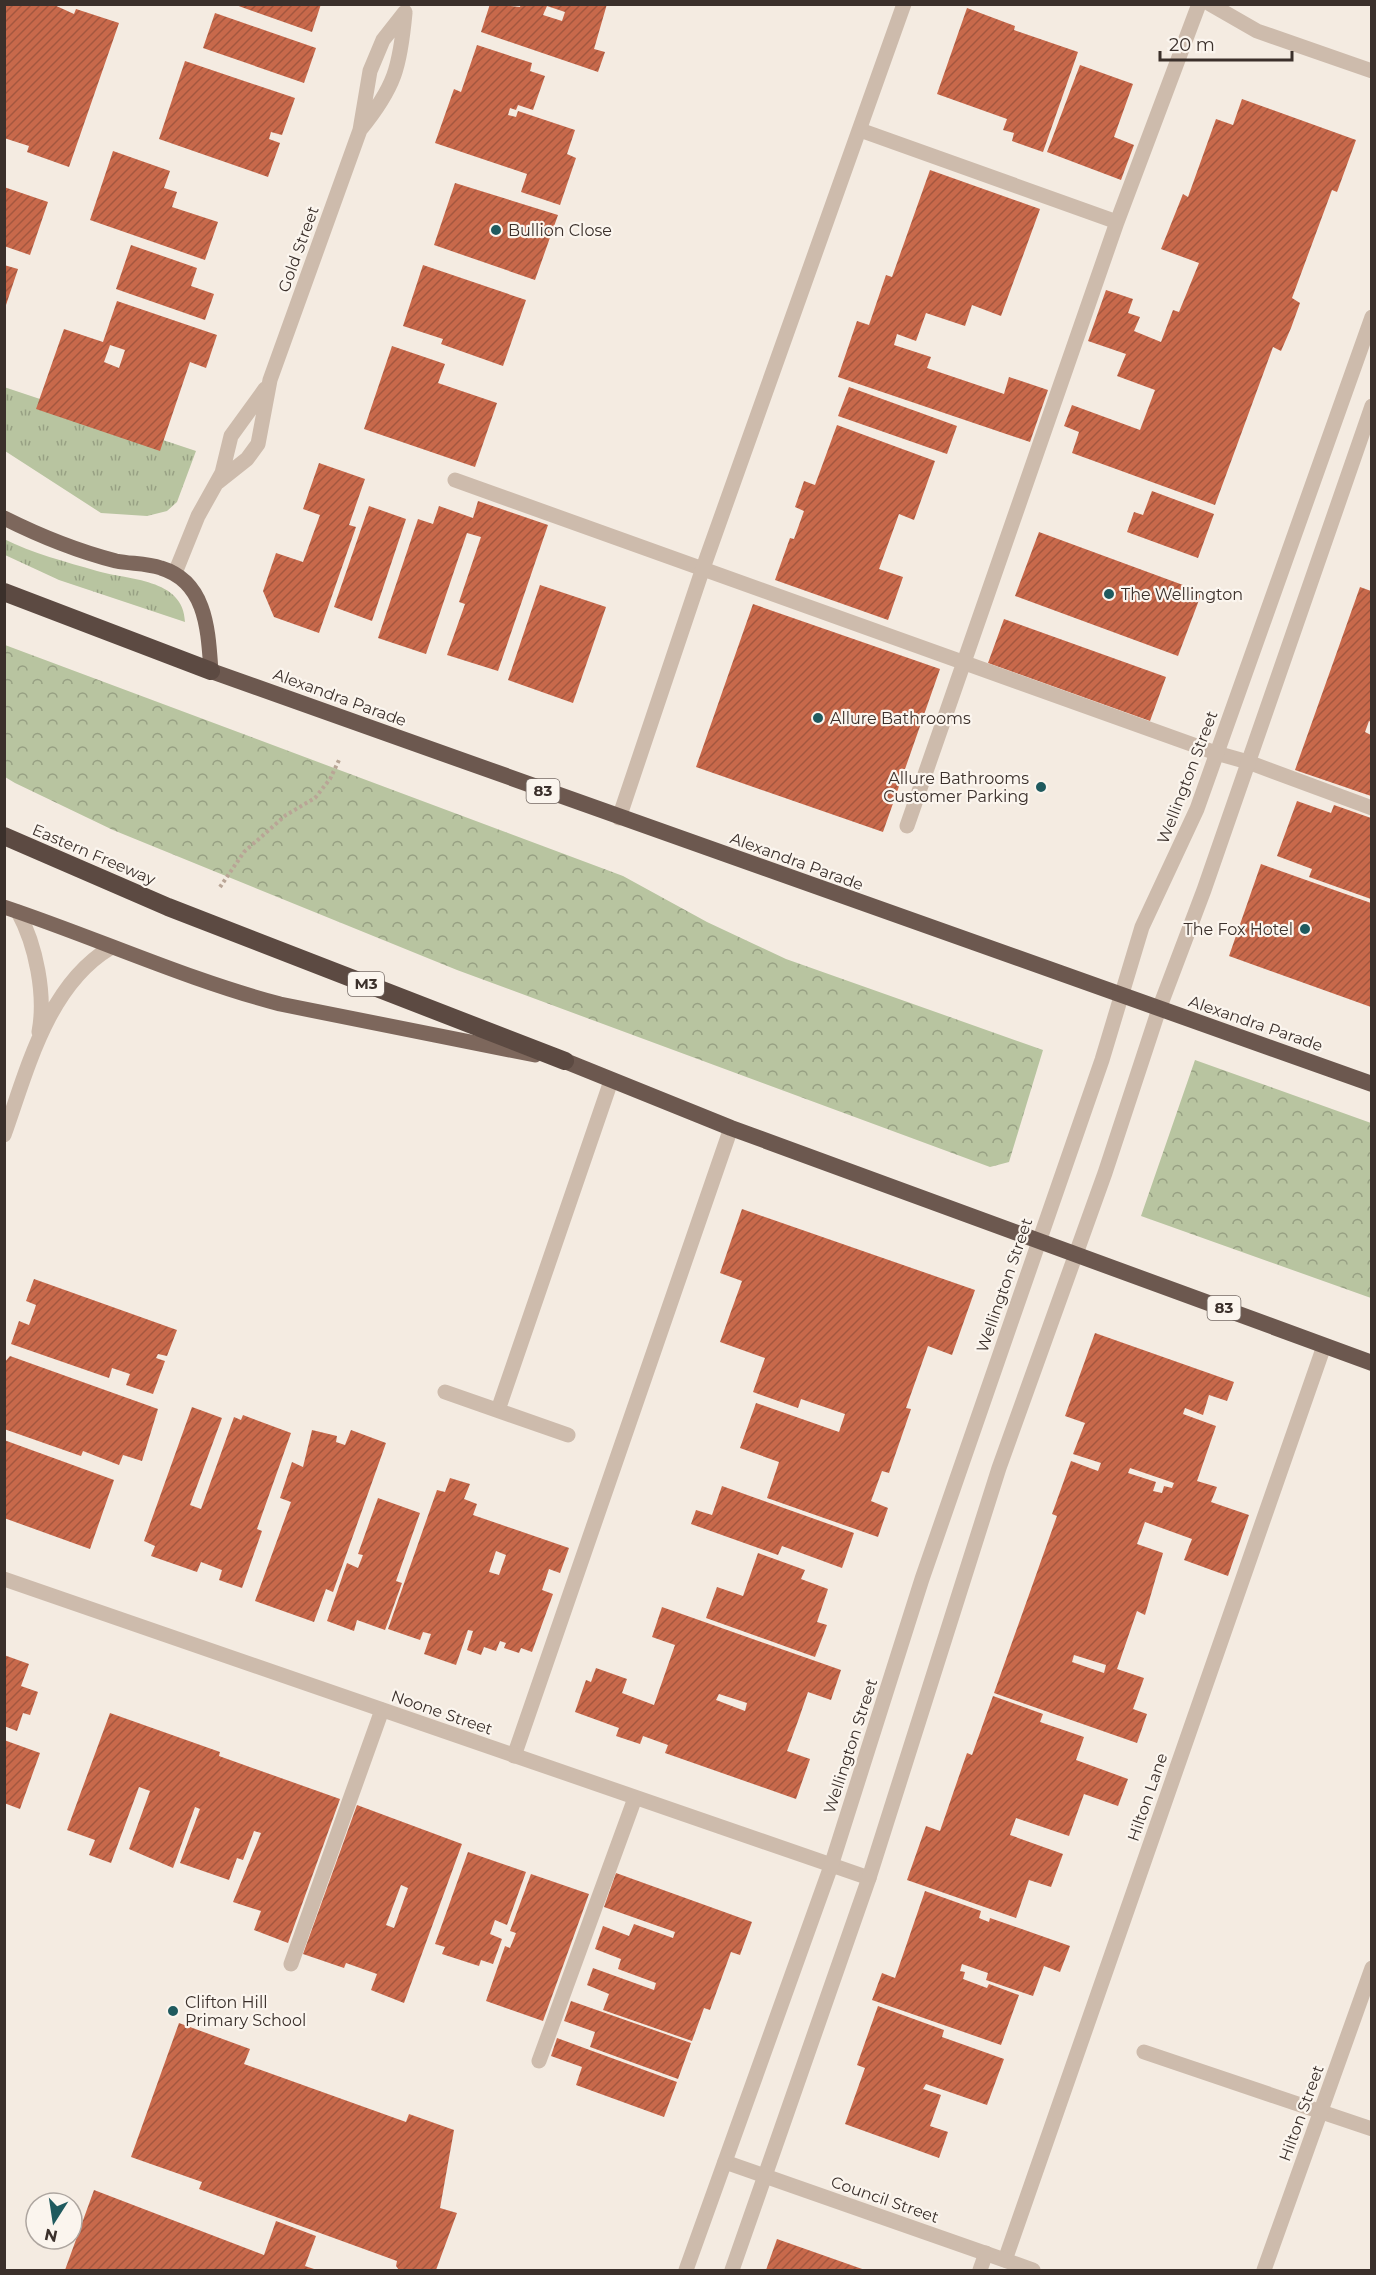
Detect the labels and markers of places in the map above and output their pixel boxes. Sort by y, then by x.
place label: Bullion Close [508,221,612,240]
marker: Bullion Close [489,223,503,237]
place label: The Wellington [1121,585,1243,604]
marker: The Wellington [1102,587,1116,601]
place label: Allure Bathrooms [830,709,971,728]
marker: Allure Bathrooms [811,711,825,725]
place label: Allure Bathrooms Customer Parking [883,769,1029,806]
marker: Allure Bathrooms Customer Parking [1034,780,1048,794]
place label: The Fox Hotel [1184,920,1293,939]
marker: The Fox Hotel [1298,922,1312,936]
place label: Clifton Hill Primary School [185,1993,306,2030]
marker: Clifton Hill Primary School [166,2004,180,2018]

